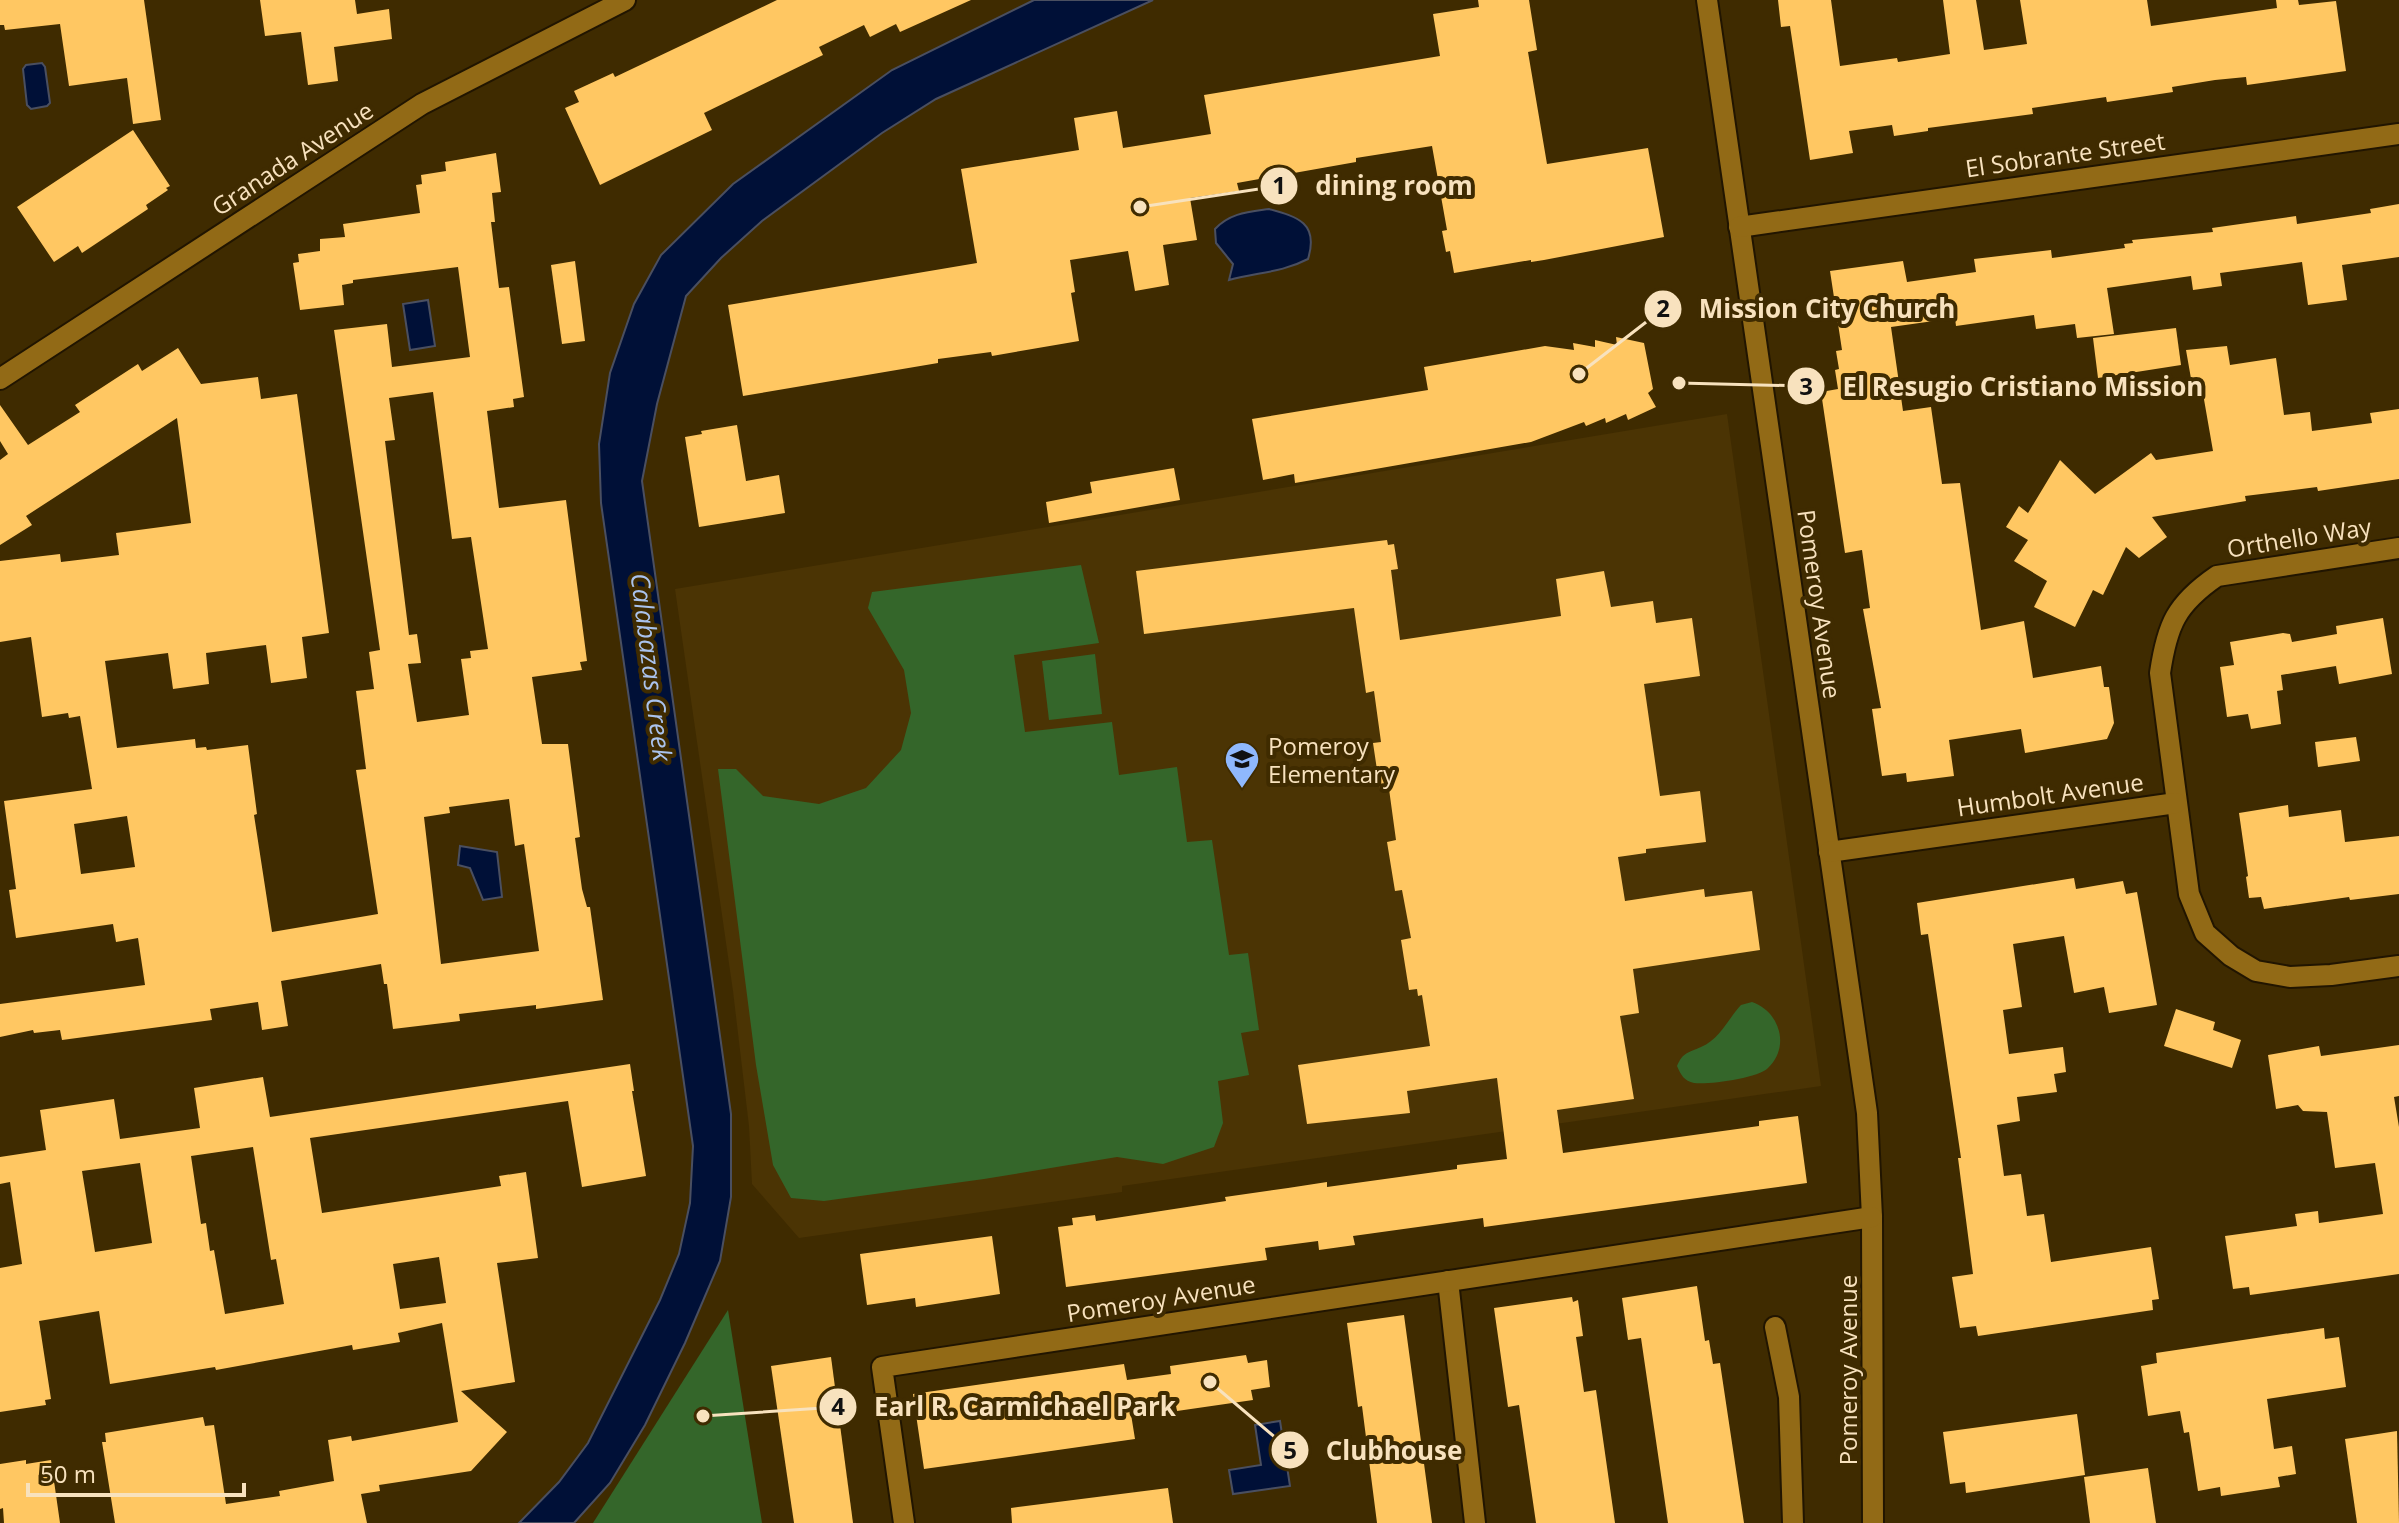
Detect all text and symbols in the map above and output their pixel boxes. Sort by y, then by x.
street label: Granada Avenue [205,93,379,223]
street label: El Sobrante Street [1963,124,2167,184]
callout: dining room [1259,161,1489,211]
text: dining room [1315,167,1473,203]
text: 1 [1272,168,1286,201]
callout: Mission City Church [1643,284,1972,334]
text: Mission City Church [1699,290,1955,326]
text: 2 [1656,291,1670,324]
callout: El Resugio Cristiano Mission [1786,361,2219,411]
text: El Resugio Cristiano Mission [1843,368,2203,404]
text: 3 [1799,369,1813,402]
street label: Pomeroy Avenue [1790,507,1850,701]
street label: Orthello Way [2225,509,2374,565]
water label: Calabazas Creek [623,571,682,764]
place label: Pomeroy Elementary [1268,729,1396,790]
school or university icon: Pomeroy Elementary [1223,740,1261,790]
street label: Humbolt Avenue [1955,765,2145,823]
street label: Pomeroy Avenue [1064,1267,1258,1329]
street label: Pomeroy Avenue [1831,1275,1864,1465]
callout: Earl R. Carmichael Park [818,1382,1192,1432]
text: Earl R. Carmichael Park [874,1388,1177,1424]
text: 4 [831,1389,845,1422]
callout: Clubhouse [1270,1425,1478,1475]
text: Clubhouse [1326,1432,1462,1468]
text: 5 [1283,1433,1297,1466]
scale bar [28,1447,244,1497]
text: 50 m [40,1457,96,1490]

